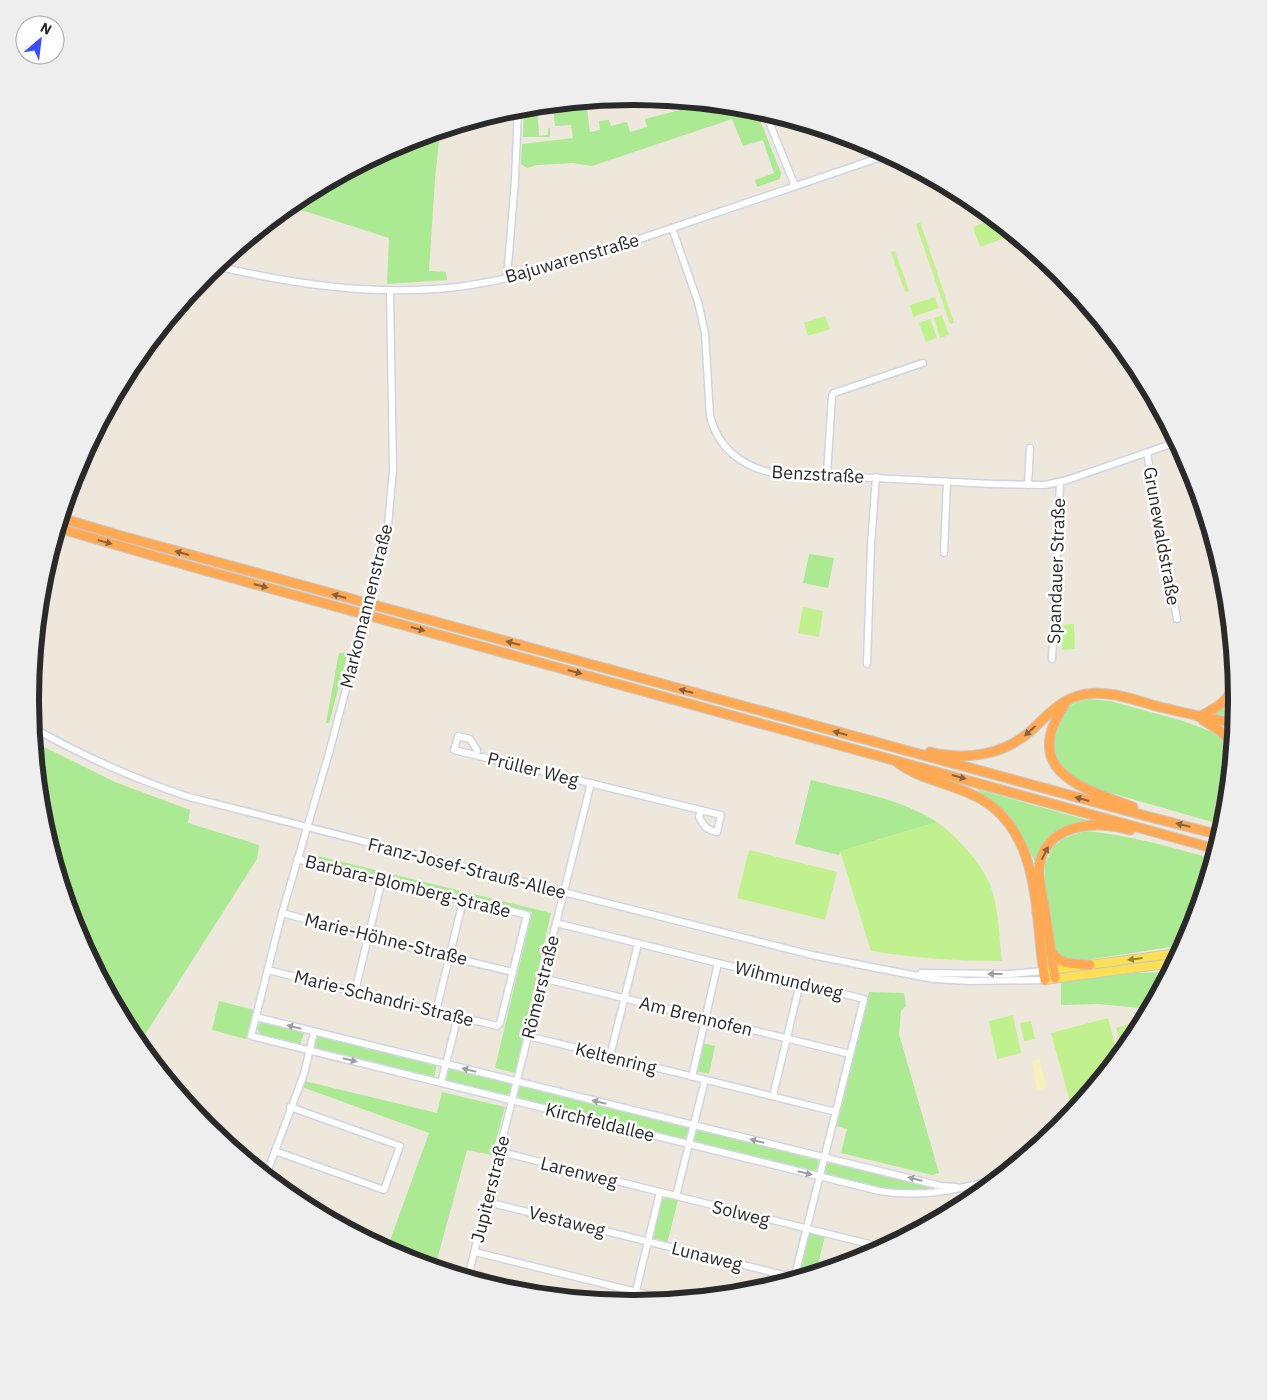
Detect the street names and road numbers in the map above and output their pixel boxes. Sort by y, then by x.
street label: Bajuwarenstraße [502,228,642,288]
street label: Benzstraße [771,460,865,488]
street label: Grunewaldstraße [1138,465,1186,607]
street label: Spandauer Straße [1042,497,1070,644]
street label: Markomannenstraße [334,521,398,691]
street label: Prüller Weg [485,747,581,792]
street label: Franz-Josef-Strauß-Allee [365,832,569,904]
street label: Barbara-Blomberg-Straße [303,849,513,923]
street label: Marie-Höhne-Straße [302,908,470,970]
street label: Römerstraße [516,933,564,1041]
street label: Wihmundweg [733,955,846,1005]
street label: Marie-Schandri-Straße [292,965,476,1032]
street label: Am Brennofen [637,991,755,1041]
street label: Keltenring [573,1037,659,1079]
street label: Kirchfeldallee [543,1097,657,1147]
street label: Jupiterstraße [466,1133,514,1245]
street label: Larenweg [538,1151,620,1193]
street label: Solweg [710,1195,773,1231]
street label: Vestaweg [526,1200,608,1242]
street label: Lunaweg [669,1236,745,1276]

